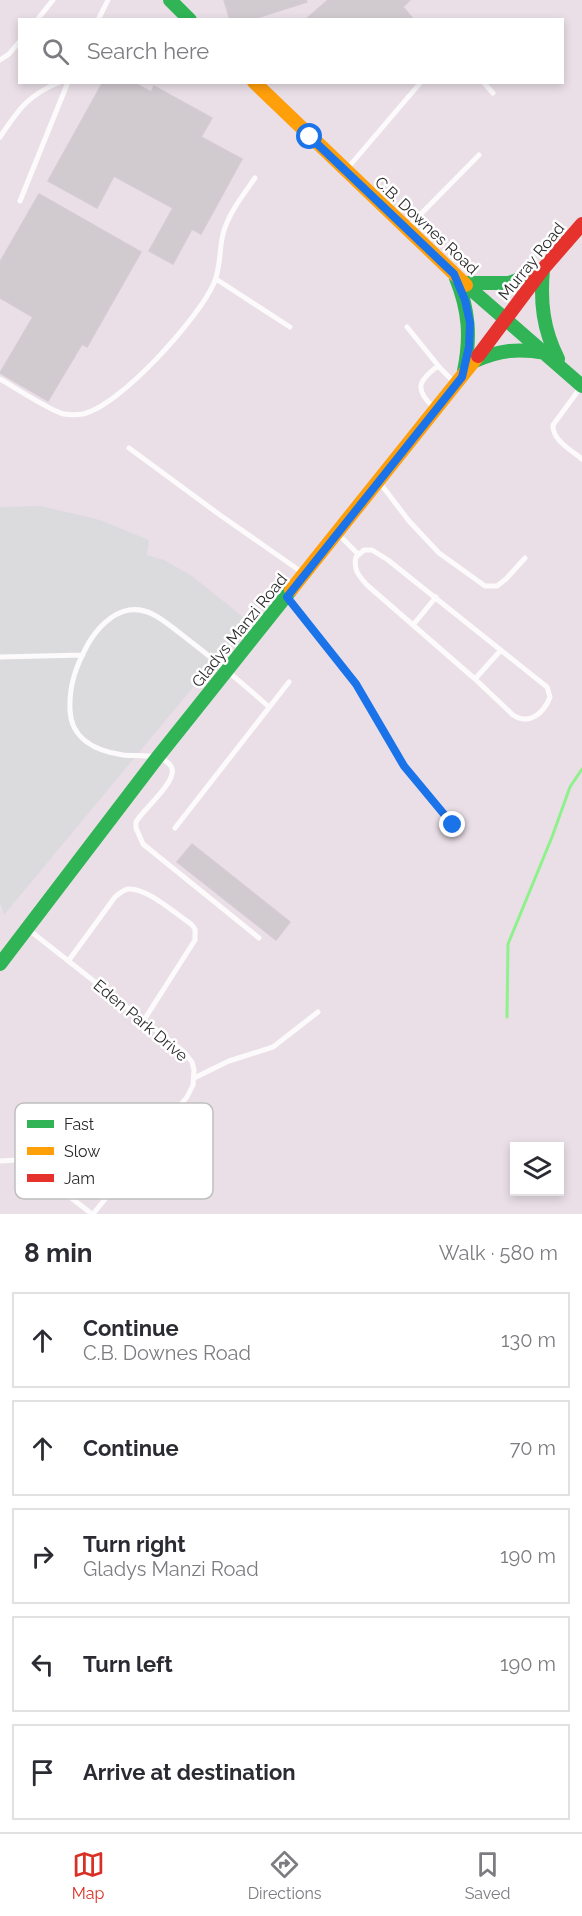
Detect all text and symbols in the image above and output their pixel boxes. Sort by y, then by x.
search box [18,18,564,84]
icon: search [39,35,72,68]
text: Search here [87,38,209,64]
route start [296,123,322,149]
street label: C.B. Downes Road [371,173,482,278]
street label: Murray Road [494,219,568,304]
street label: Gladys Manzi Road [188,570,291,691]
route end [439,811,465,837]
street label: Eden Park Drive [90,975,192,1065]
legend [15,1103,213,1199]
text: Fast [64,1115,95,1134]
text: Slow [64,1142,100,1161]
map controls [510,1142,564,1196]
button: layers [510,1142,564,1196]
text: Jam [64,1169,95,1188]
text: 8 min [24,1238,92,1268]
text: Walk · 580 m [439,1241,558,1265]
text: Continue [83,1315,179,1341]
icon: ahead [26,1324,59,1357]
text: 130 m [501,1328,556,1352]
text: C.B. Downes Road [83,1341,251,1365]
icon: ahead [26,1432,59,1465]
text: Continue [83,1435,179,1461]
text: 70 m [510,1436,556,1460]
text: Turn right [83,1531,186,1557]
icon: right [26,1540,59,1573]
text: 190 m [500,1544,556,1568]
text: Gladys Manzi Road [83,1557,259,1581]
icon: left [26,1648,59,1681]
text: Turn left [83,1651,173,1677]
text: 190 m [500,1652,556,1676]
icon: arrive [26,1756,59,1789]
text: Arrive at destination [83,1759,296,1785]
tab: Map [72,1848,105,1903]
tab: Directions [248,1848,322,1903]
tab: Saved [465,1848,510,1903]

